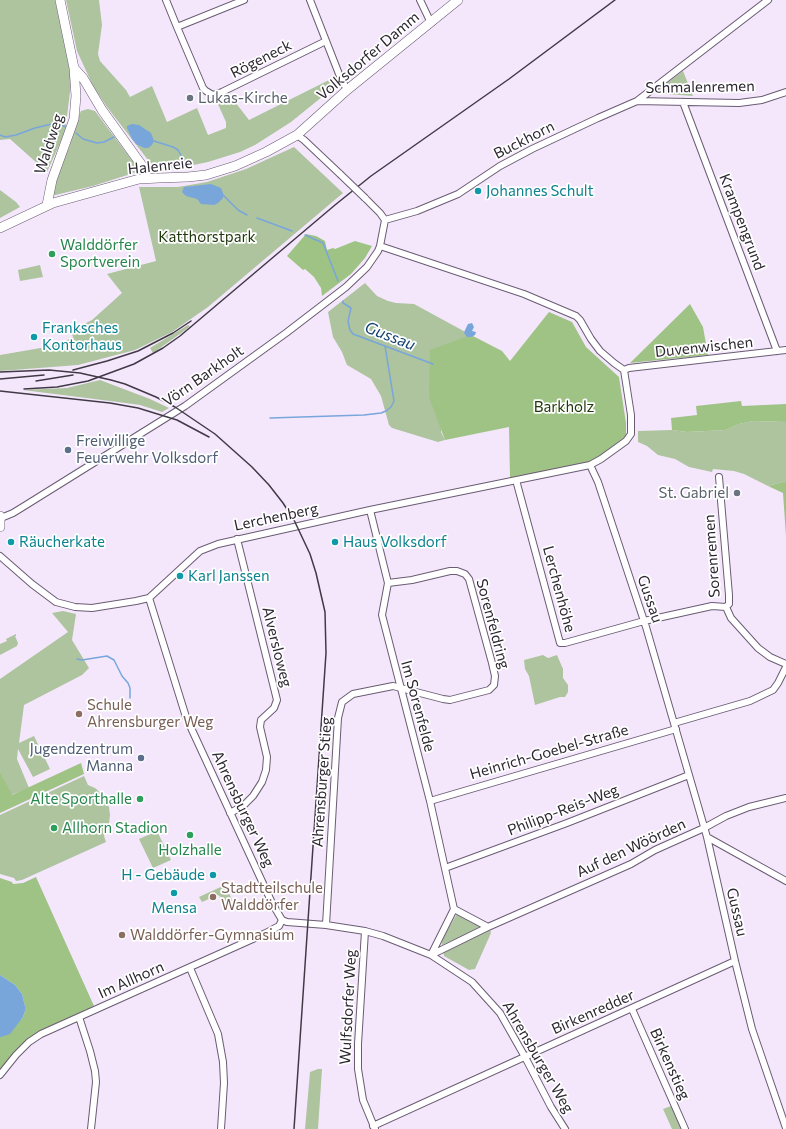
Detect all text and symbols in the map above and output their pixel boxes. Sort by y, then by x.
street label: Volksdorfer Damm [313,8,423,104]
street label: Rögeneck [227,36,295,82]
street label: Schmalenremen [645,77,755,97]
place label: Lukas-Kirche [198,89,288,107]
marker: Lukas-Kirche [185,93,195,103]
street label: Waldweg [31,111,67,177]
street label: Buckhorn [491,117,557,163]
street label: Halenreie [127,154,193,178]
street label: Krampengrund [715,171,769,273]
place label: Johannes Schult [486,182,594,200]
marker: Johannes Schult [473,186,483,196]
park label: Katthorstpark [158,228,256,246]
place label: Walddörfer Sportverein [60,236,140,271]
marker: Walddörfer Sportverein [47,249,57,259]
water label: Gussau [362,318,418,354]
place label: Franksches Kontorhaus [42,319,122,354]
marker: Franksches Kontorhaus [29,332,39,342]
street label: Duvenwischen [654,333,754,361]
street label: Vörn Barkholt [159,341,247,411]
park label: Barkholz [534,398,594,416]
place label: Freiwillige Feuerwehr Volksdorf [76,432,218,467]
marker: Freiwillige Feuerwehr Volksdorf [63,445,73,455]
place label: St. Gabriel [659,484,729,502]
marker: St. Gabriel [732,488,742,498]
street label: Lerchenberg [232,499,320,535]
street label: Sorenremen [700,514,724,598]
place label: Räucherkate [19,533,105,551]
place label: Haus Volksdorf [343,533,447,551]
marker: Räucherkate [6,537,16,547]
marker: Haus Volksdorf [330,537,340,547]
street label: Lerchenhöhe [539,544,579,634]
place label: Karl Janssen [188,567,270,585]
marker: Karl Janssen [175,571,185,581]
street label: Gussau [633,573,667,625]
street label: Sorenfeldring [472,577,514,671]
street label: Alversloweg [258,605,296,689]
street label: Im Sorenfelde [397,658,439,754]
place label: Schule Ahrensburger Weg [87,696,213,731]
marker: Schule Ahrensburger Weg [74,709,84,719]
street label: Ahrensburger Stieg [308,716,336,848]
street label: Heinrich-Goebel-Straße [468,721,630,783]
place label: Jugendzentrum Manna [30,740,133,775]
street label: Ahrensburger Weg [208,748,278,870]
marker: Jugendzentrum Manna [136,753,146,763]
street label: Philipp-Reis-Weg [505,781,621,839]
place label: Alte Sporthalle [30,790,132,808]
marker: Alte Sporthalle [135,794,145,804]
street label: Auf den Wöörden [573,815,689,881]
place label: Allhorn Stadion [62,819,168,837]
marker: Allhorn Stadion [49,823,59,833]
marker: Holzhalle [185,830,195,840]
place label: Holzhalle [158,841,222,859]
place label: H - Gebäude [121,866,205,884]
marker: H - Gebäude [208,870,218,880]
place label: Stadtteilschule Walddörfer [221,879,323,914]
street label: Gussau [723,886,751,938]
marker: Mensa [169,888,179,898]
marker: Stadtteilschule Walddörfer [208,892,218,902]
place label: Mensa [151,899,197,917]
place label: Walddörfer-Gymnasium [130,926,294,944]
marker: Walddörfer-Gymnasium [117,930,127,940]
street label: Wulfsdorfer Weg [336,949,360,1065]
street label: Im Allhorn [95,957,167,1003]
street label: Birkenredder [549,986,637,1038]
street label: Ahrensburger Weg [499,998,577,1116]
street label: Birkenstieg [646,1025,694,1103]

